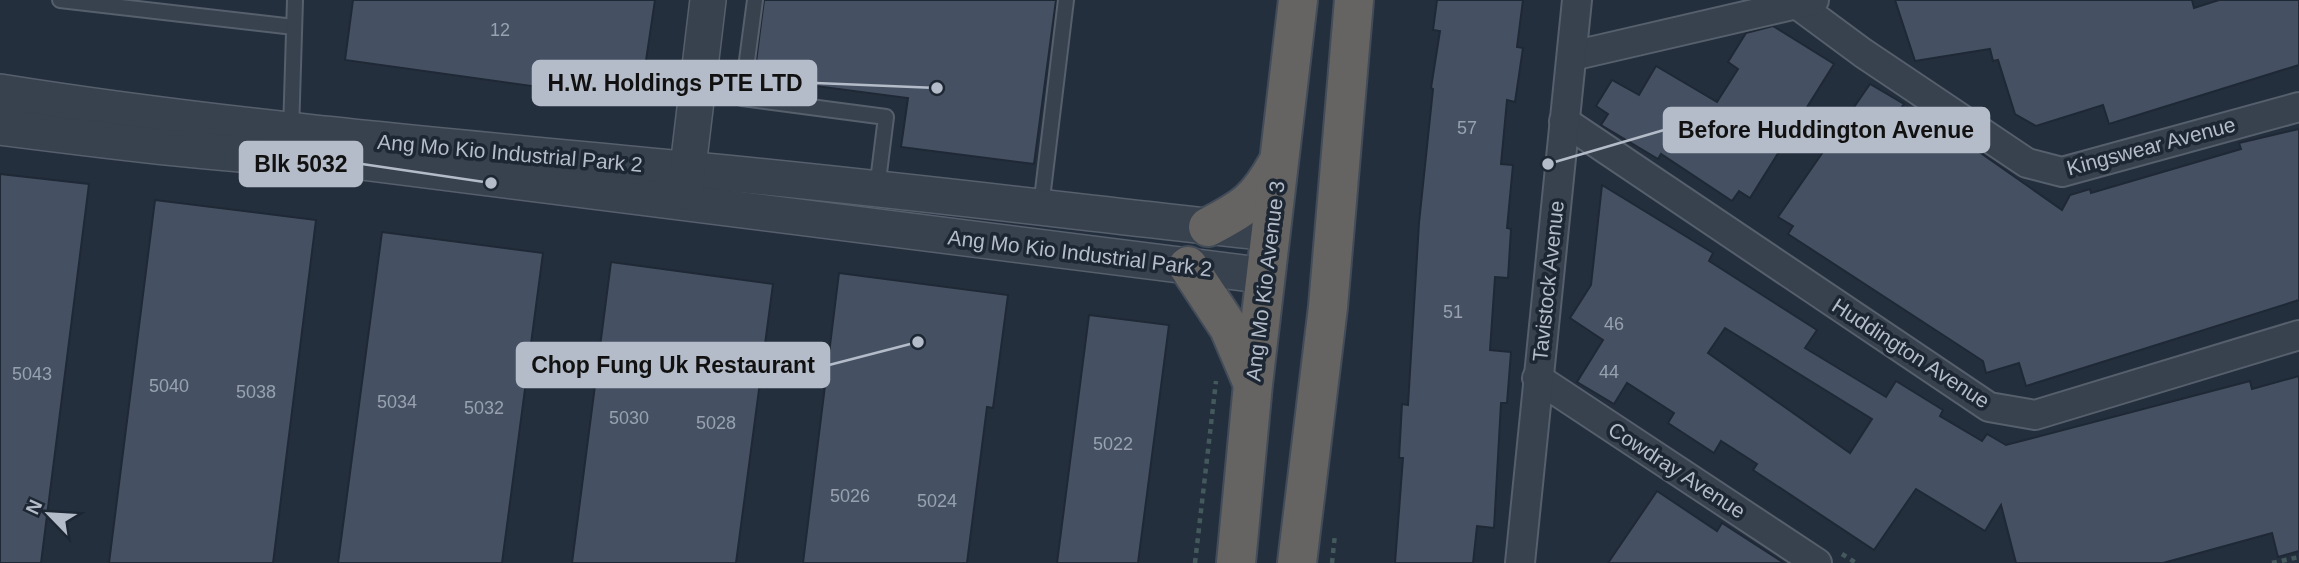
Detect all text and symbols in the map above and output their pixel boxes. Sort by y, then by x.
house number: 12 [490,20,510,40]
callout: H.W. Holdings PTE LTD [533,61,816,105]
text: H.W. Holdings PTE LTD [547,70,803,96]
callout: Before Huddington Avenue [1664,108,1989,152]
street label: Kingswear Avenue [2064,112,2238,180]
text: Before Huddington Avenue [1678,117,1974,143]
house number: 57 [1457,118,1477,138]
street label: Ang Mo Kio Industrial Park 2 [376,130,644,176]
callout: Blk 5032 [240,142,362,186]
text: Blk 5032 [254,151,348,177]
street label: Ang Mo Kio Avenue 3 [1241,180,1289,382]
street label: Tavistock Avenue [1528,199,1568,363]
street label: Ang Mo Kio Industrial Park 2 [947,225,1213,281]
street label: Huddington Avenue [1828,294,1994,412]
house number: 51 [1443,302,1463,322]
house number: 46 [1604,314,1624,334]
callout: Chop Fung Uk Restaurant [517,343,829,387]
text: Chop Fung Uk Restaurant [531,352,815,378]
house number: 44 [1599,362,1619,382]
house number: 5043 [12,364,52,384]
house number: 5040 [149,376,189,396]
house number: 5038 [236,382,276,402]
house number: 5034 [377,392,417,412]
house number: 5032 [464,398,504,418]
house number: 5030 [609,408,649,428]
house number: 5028 [696,413,736,433]
street label: Cowdray Avenue [1604,417,1750,523]
house number: 5022 [1093,434,1133,454]
north arrow [14,479,84,549]
house number: 5026 [830,486,870,506]
house number: 5024 [917,491,957,511]
text: N [22,496,46,518]

